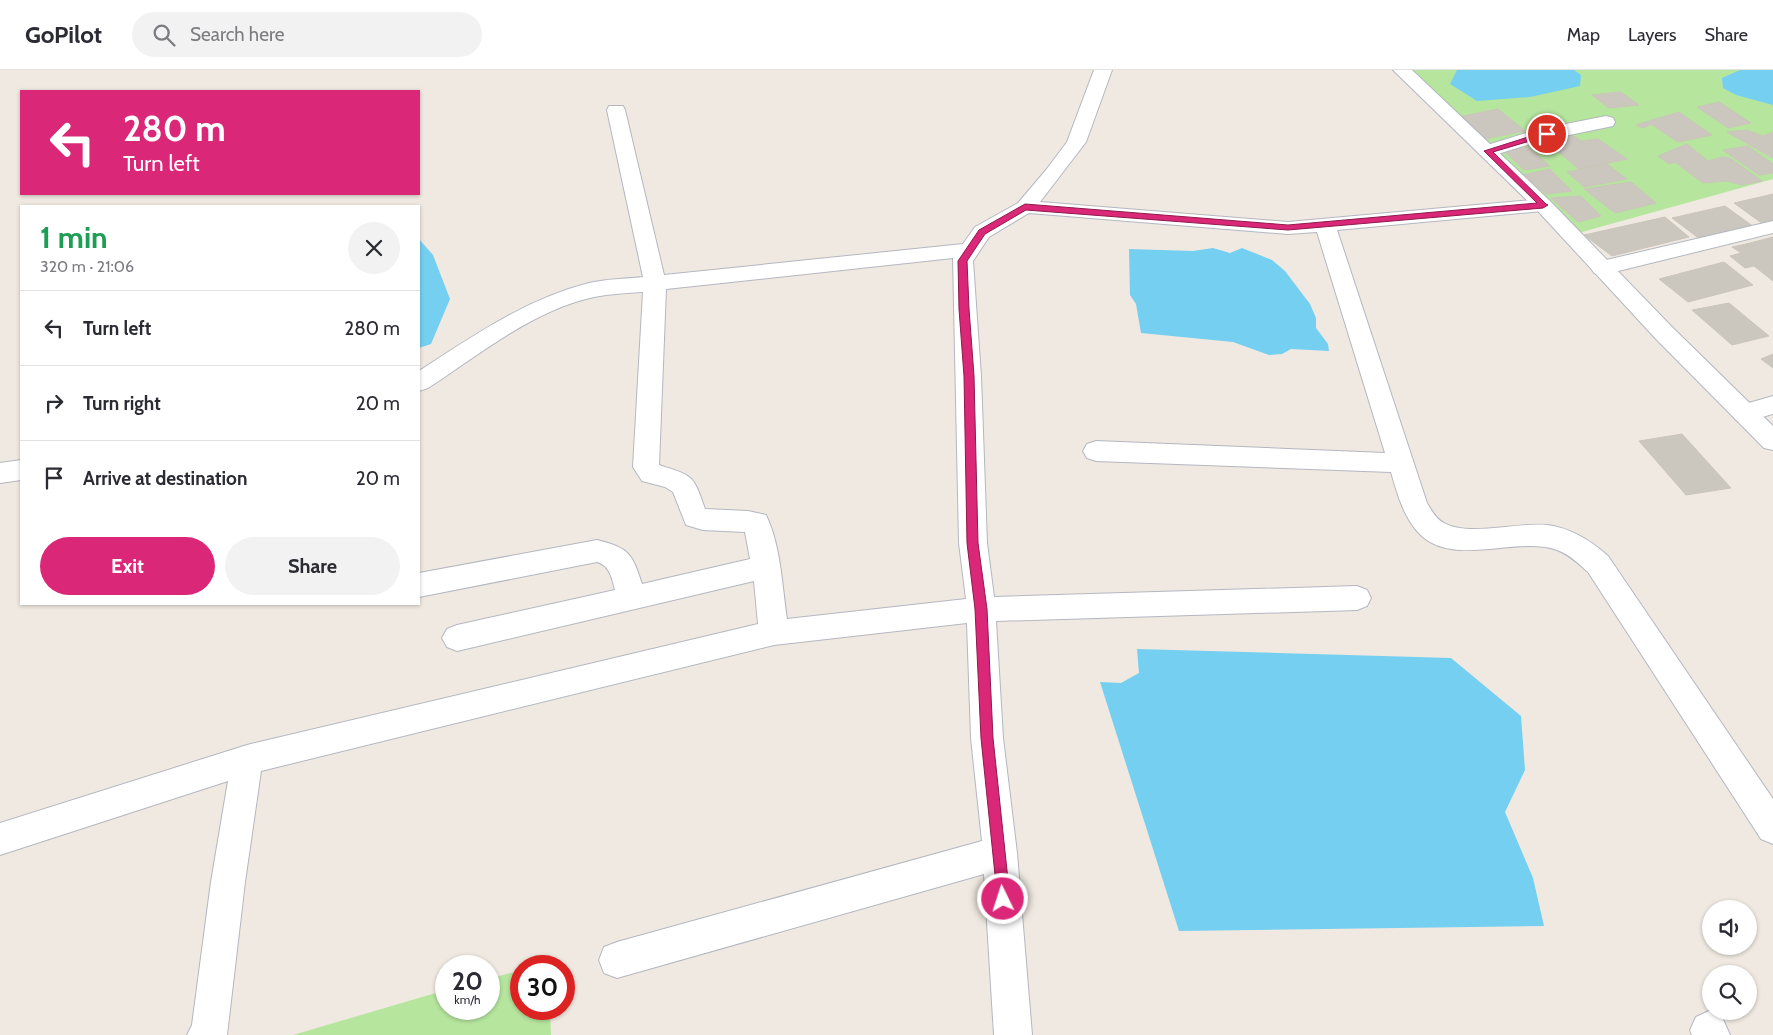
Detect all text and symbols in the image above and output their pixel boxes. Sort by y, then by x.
search box [132,12,482,57]
text: GoPilot [25,20,102,49]
icon: search [150,21,178,49]
text: Search here [190,23,284,46]
text: Map [1567,24,1600,46]
text: Layers [1628,24,1677,46]
text: Share [1705,24,1748,46]
text: 280 m [123,107,226,150]
icon: left [40,110,105,175]
pin [1526,113,1568,155]
icon: arrive [1533,120,1561,148]
text: Turn left [123,150,200,177]
text: 1 min [40,219,108,256]
button: close [348,222,400,274]
text: 320 m · 21:06 [40,257,134,276]
icon: left [40,314,68,342]
text: Turn left [83,317,151,340]
text: 280 m [344,317,400,340]
icon: right [40,389,68,417]
text: Turn right [83,392,161,415]
text: 20 m [356,392,400,415]
icon: arrive [40,464,68,492]
text: Arrive at destination [83,467,247,490]
text: 20 m [356,467,400,490]
button: Exit [40,537,215,595]
button: Share [225,537,400,595]
position arrow [976,872,1028,924]
map controls [1702,900,1757,1020]
button: sound [1702,900,1757,955]
speed limit sign: 30 [510,955,575,1020]
button: search [1702,965,1757,1020]
text: 20 [452,966,483,996]
text: km/h [454,992,481,1007]

